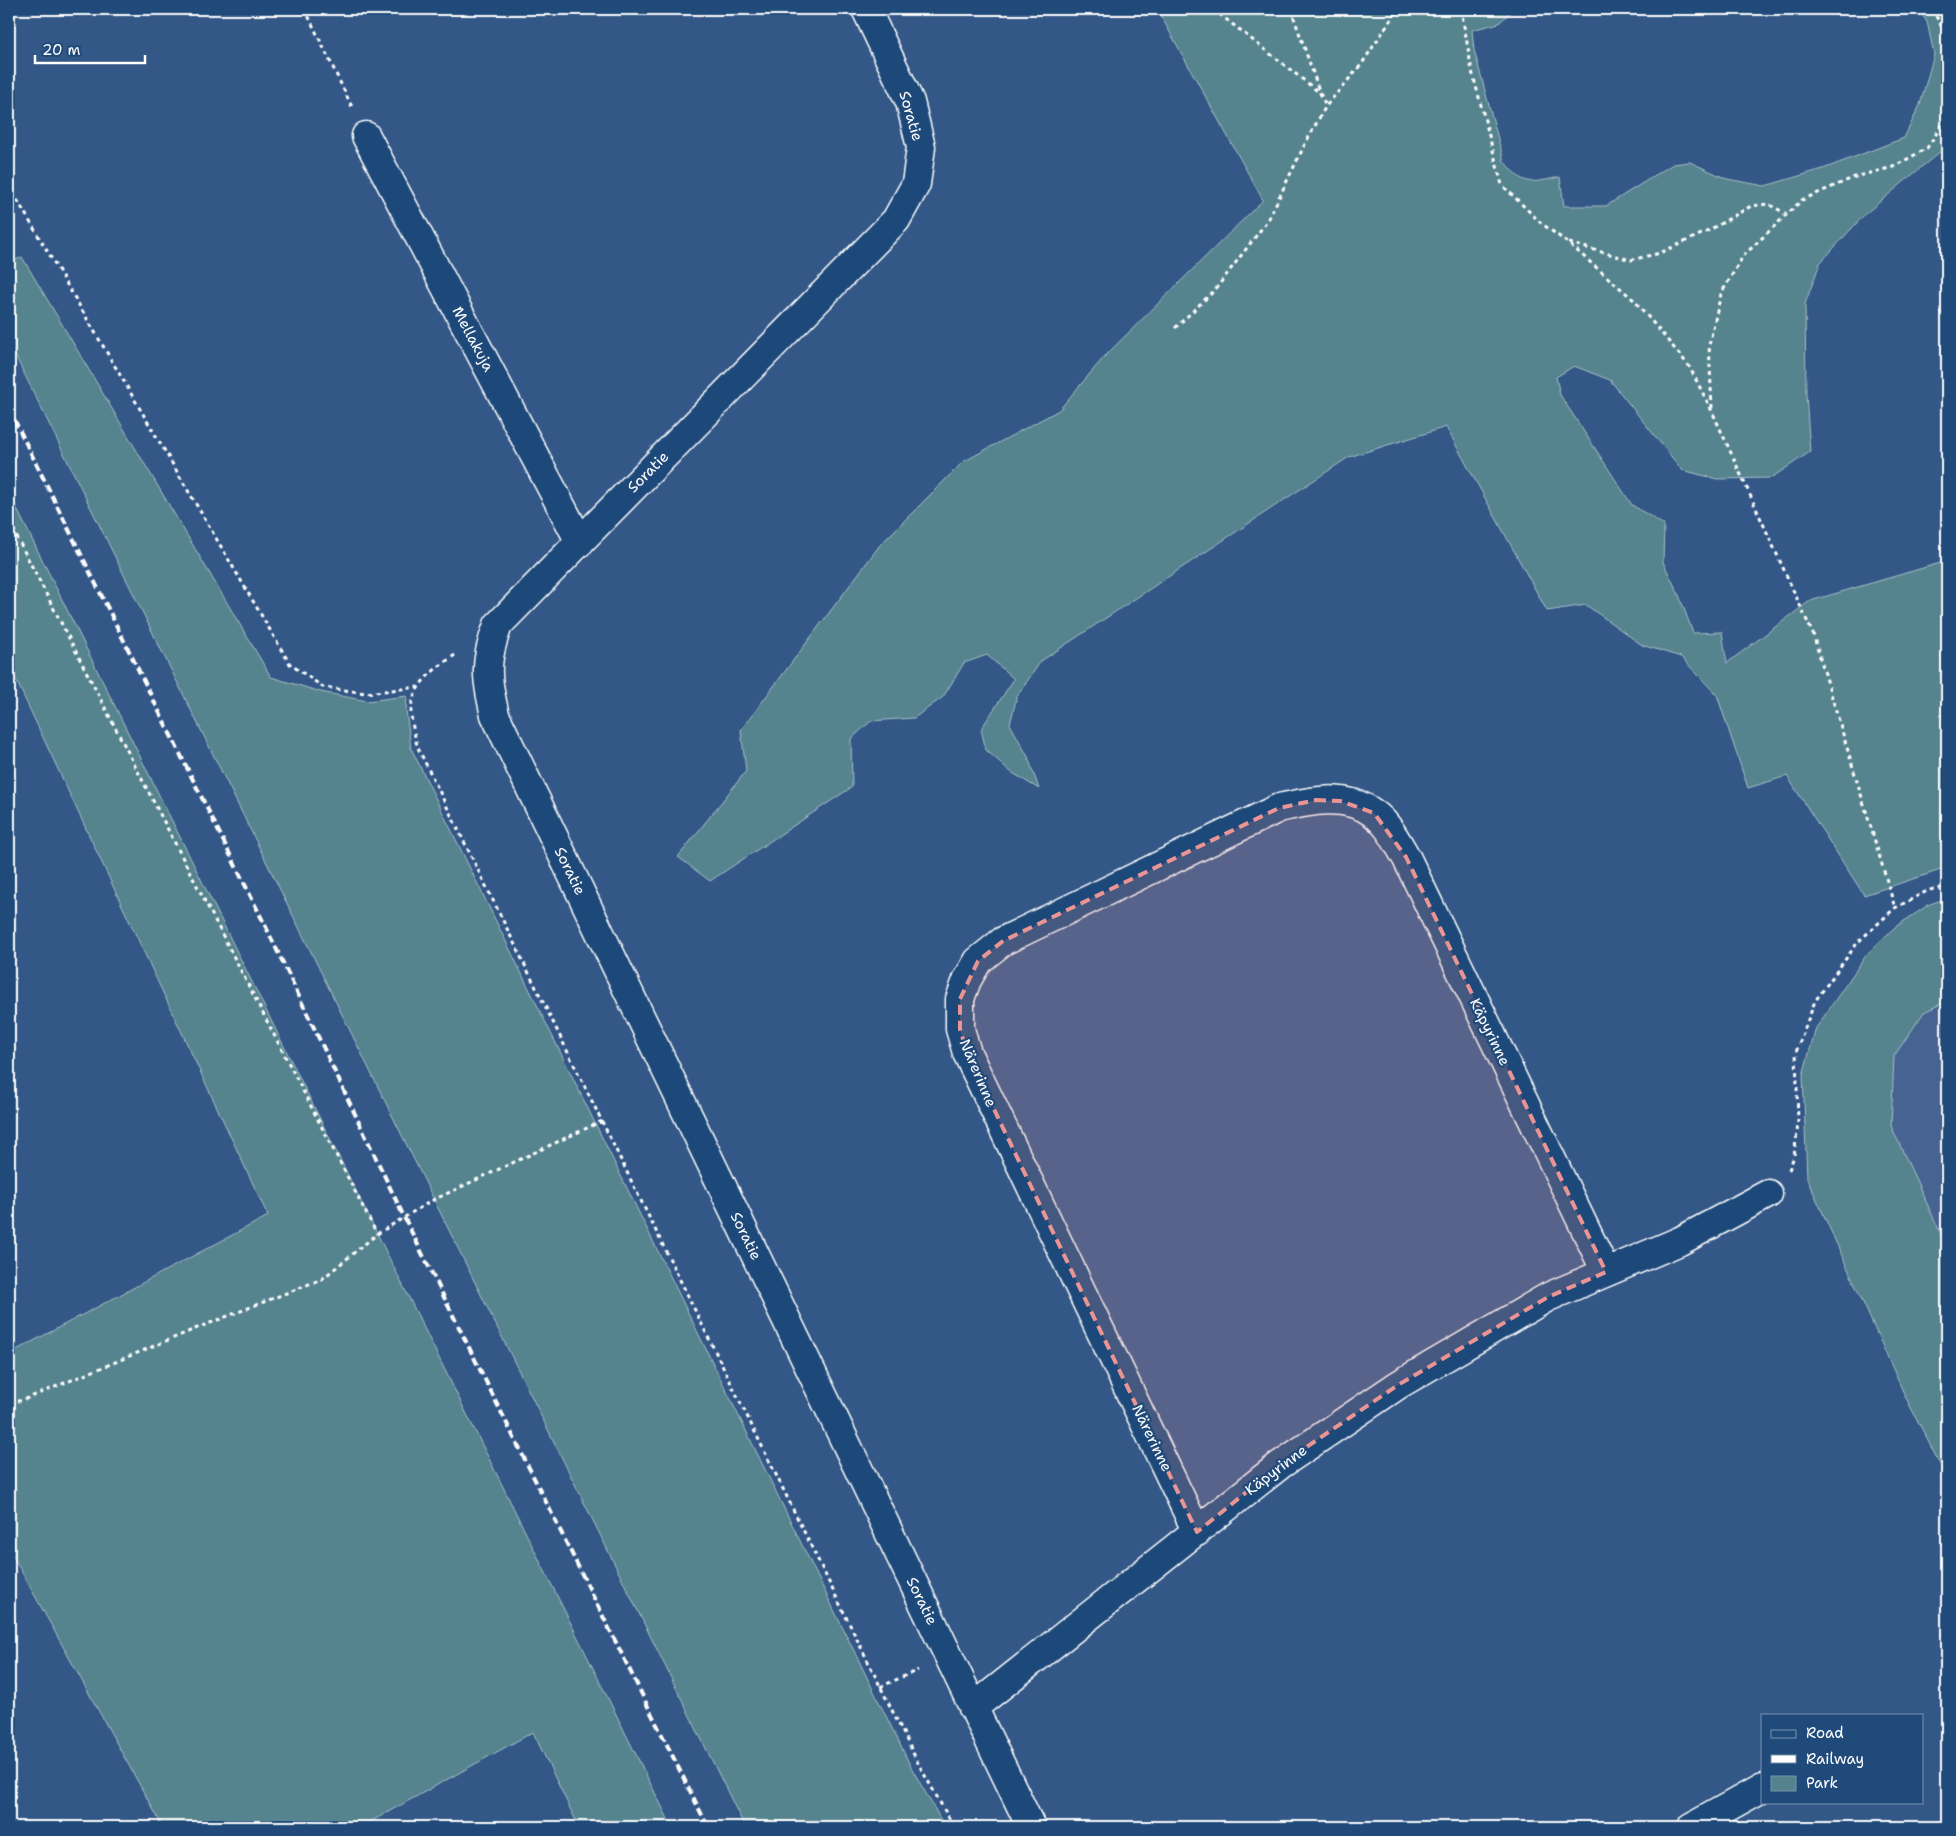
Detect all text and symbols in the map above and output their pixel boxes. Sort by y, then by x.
scale bar [35,32,145,64]
text: 20 m [42,40,81,60]
street label: Soratie [894,89,928,143]
street label: Mellakuja [447,303,499,376]
street label: Soratie [623,447,673,497]
street label: Soratie [550,844,590,898]
street label: Käpyrinne [1465,995,1515,1069]
street label: Närerinne [955,1036,1001,1110]
street label: Soratie [726,1209,766,1263]
street label: Närerinne [1127,1401,1177,1475]
street label: Käpyrinne [1241,1440,1311,1500]
street label: Soratie [902,1574,942,1628]
legend [1761,1714,1924,1804]
text: Road [1806,1723,1844,1743]
text: Railway [1806,1749,1864,1769]
text: Park [1806,1773,1838,1793]

